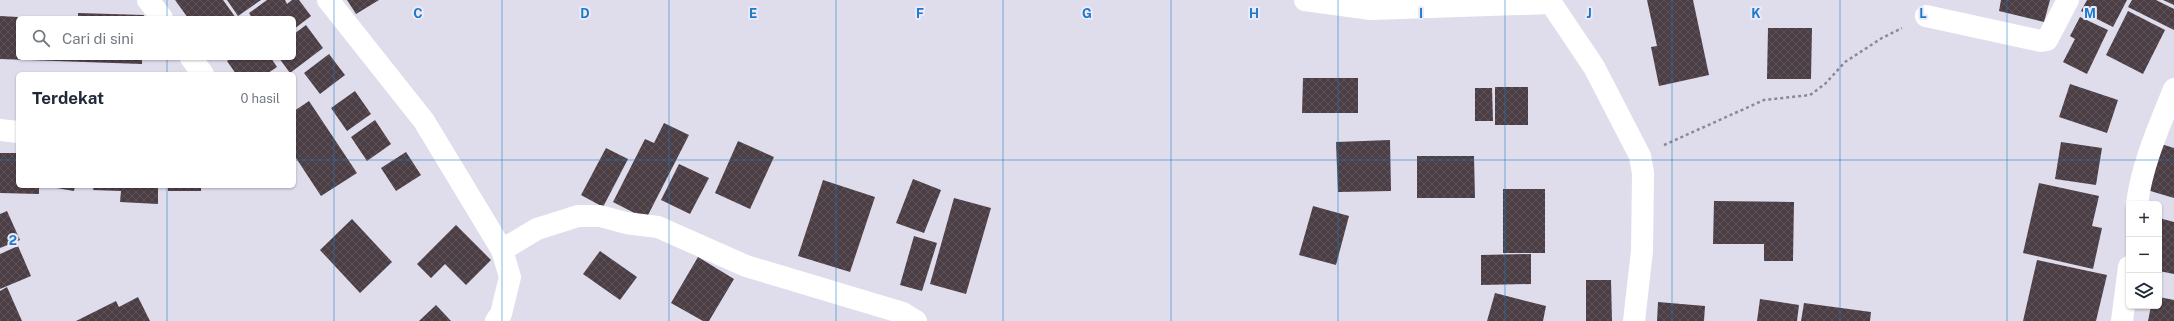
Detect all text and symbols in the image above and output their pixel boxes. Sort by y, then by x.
text: C [413,6,423,21]
text: D [580,6,590,21]
text: E [749,6,757,21]
text: F [916,6,924,21]
text: G [1082,6,1092,21]
text: H [1249,6,1259,21]
text: I [1419,6,1423,21]
text: J [1586,6,1592,21]
text: K [1751,6,1761,21]
text: L [1919,6,1927,21]
text: M [2084,6,2096,21]
search box [16,16,296,60]
icon: search [30,27,52,49]
text: Cari di sini [62,30,134,47]
text: Terdekat [32,88,104,108]
text: 0 hasil [240,91,280,106]
map controls [2126,201,2162,309]
button: + [2126,201,2162,237]
text: 2 [9,233,17,248]
button: − [2126,237,2162,273]
button: layers [2126,273,2162,309]

